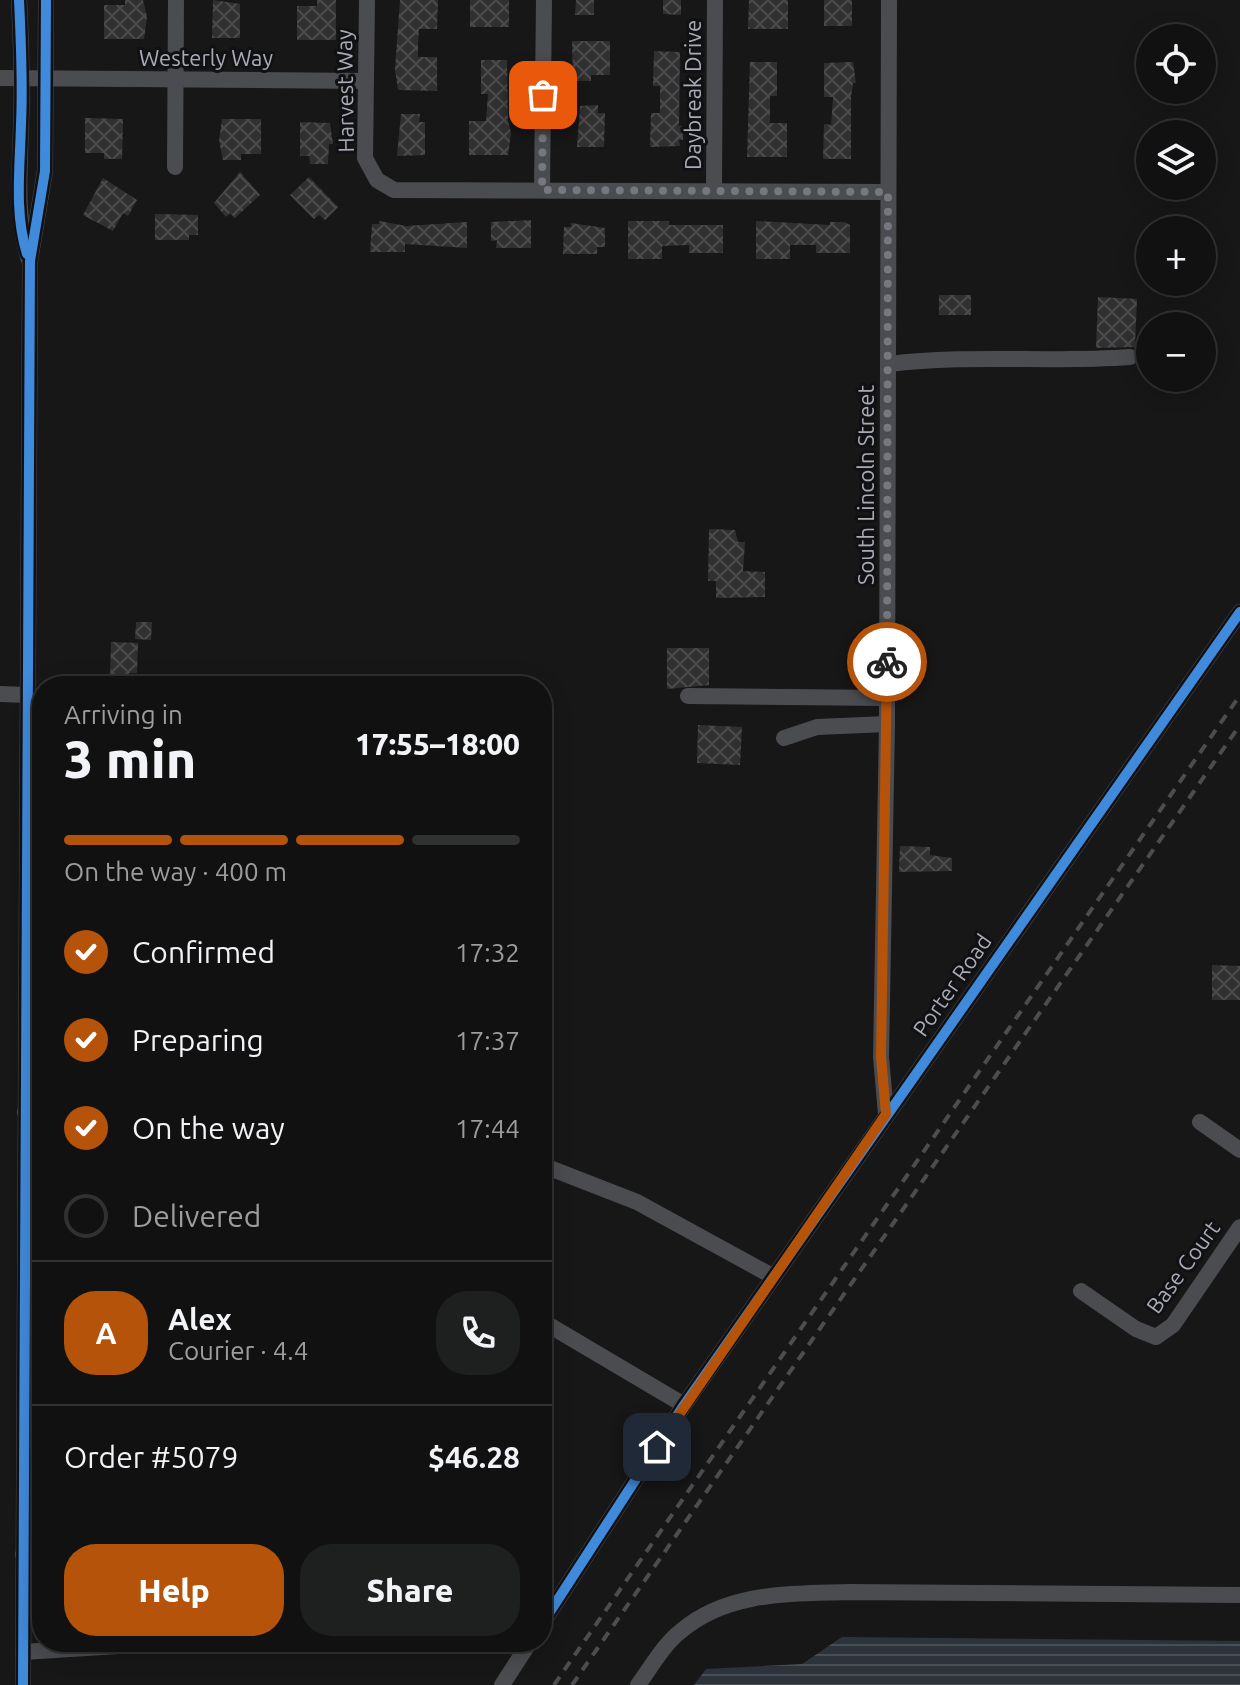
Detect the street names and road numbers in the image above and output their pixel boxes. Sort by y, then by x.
street label: Daybreak Drive [680,20,705,170]
street label: Harvest Way [331,29,358,153]
street label: Westerly Way [139,45,273,70]
street label: South Lincoln Street [853,385,878,585]
street label: Porter Road [907,929,996,1041]
street label: Base Court [1141,1215,1225,1318]

